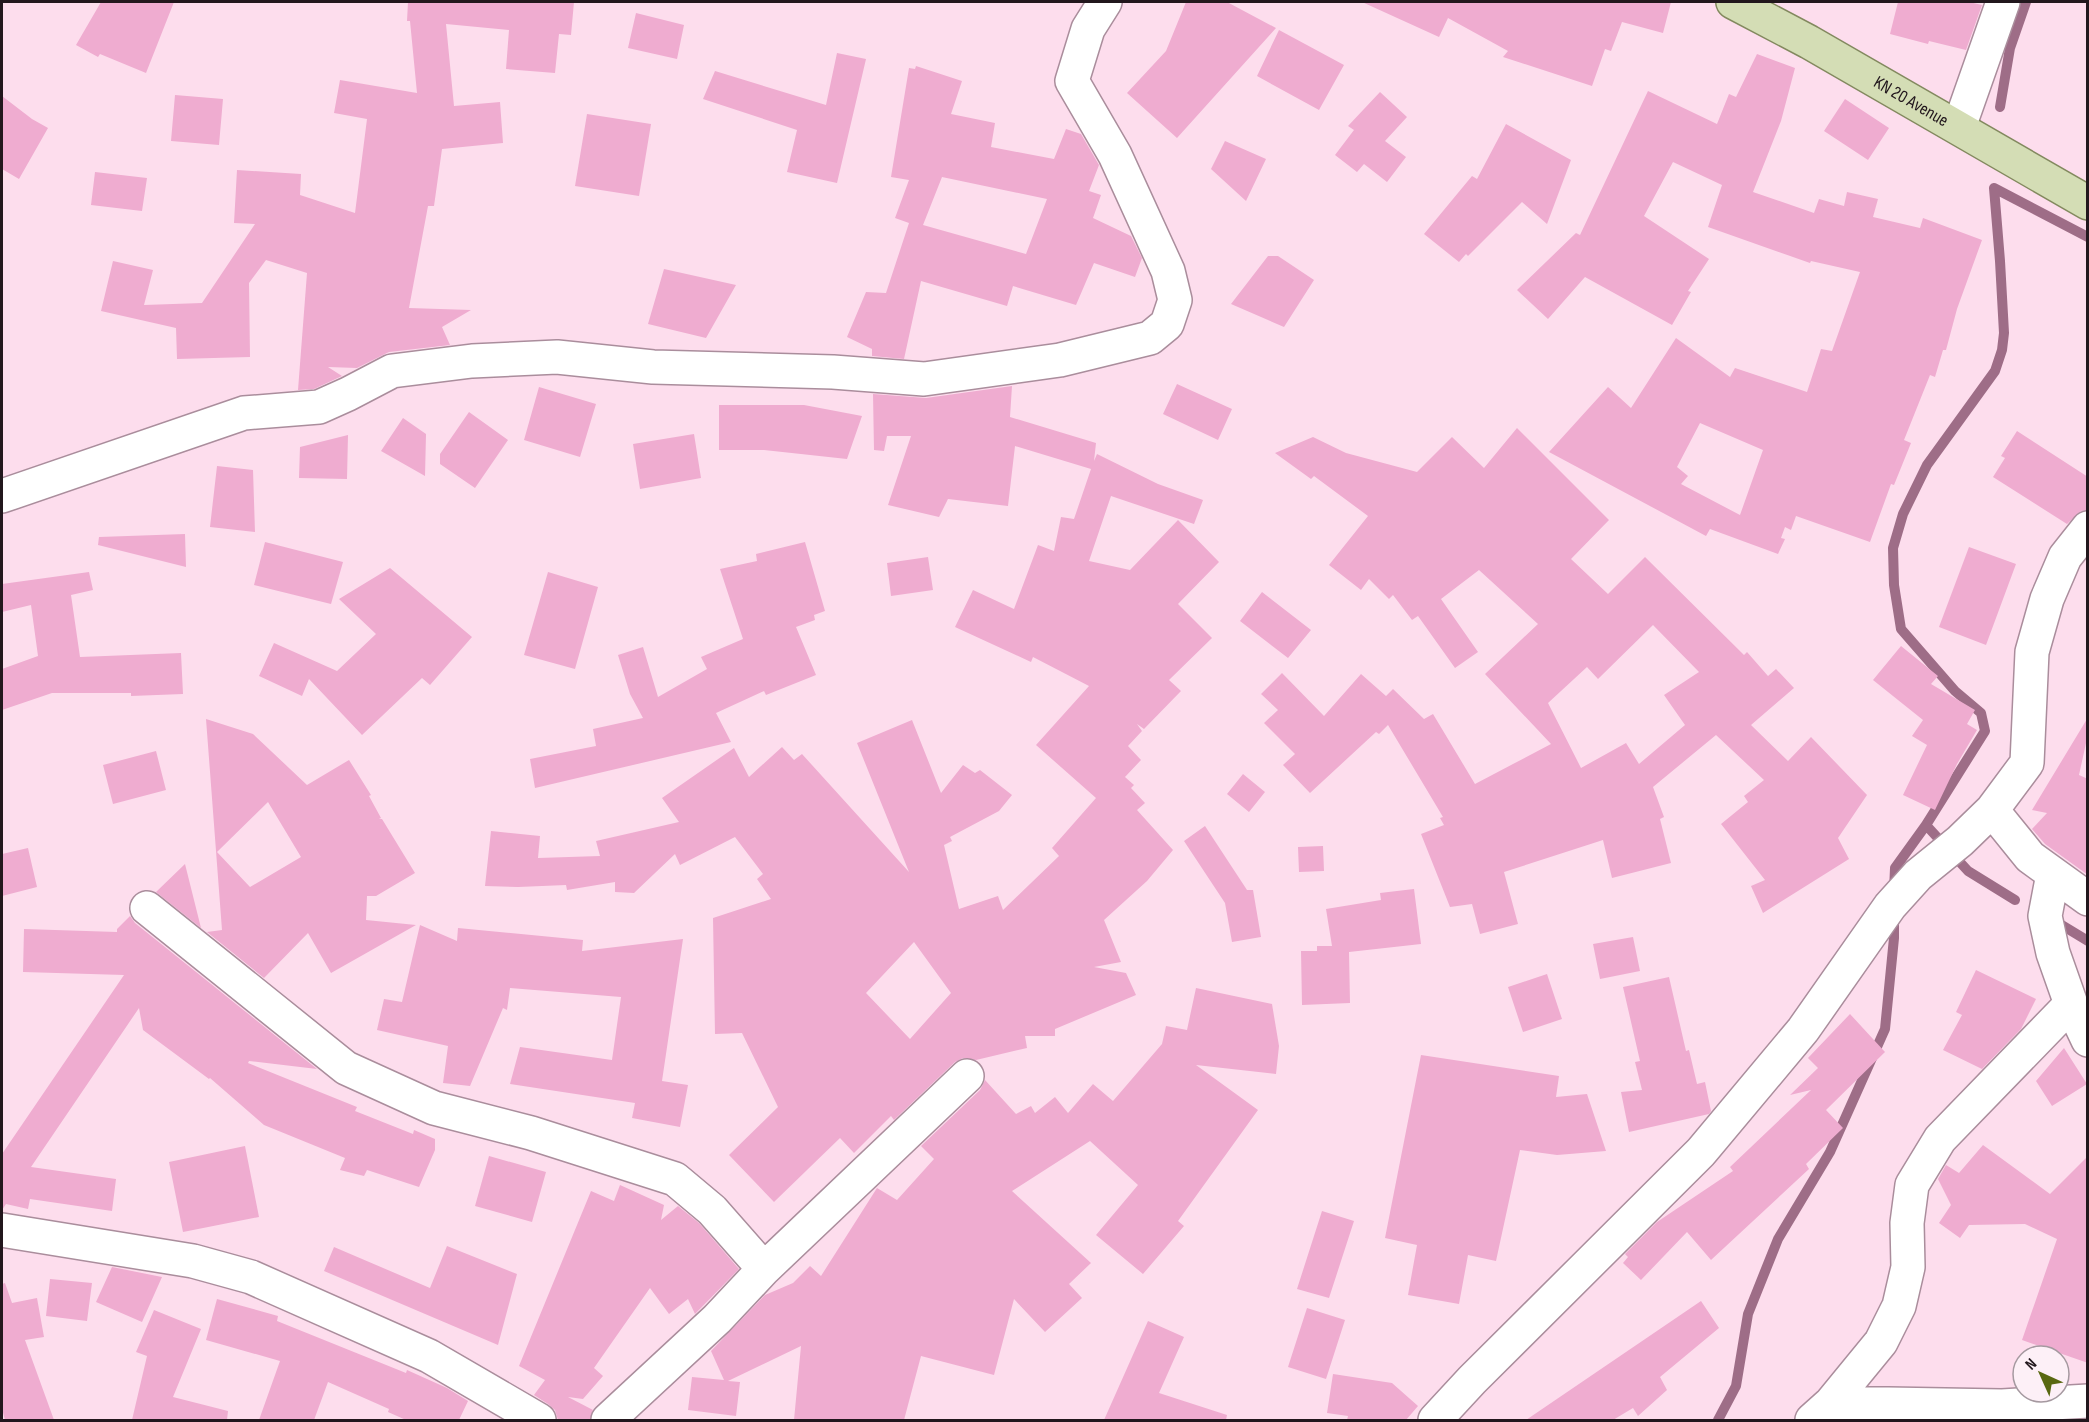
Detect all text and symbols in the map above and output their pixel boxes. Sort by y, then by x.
street label: KN 20 Avenue [1870,71,1952,131]
north arrow [2011,1344,2071,1404]
text: N [2022,1355,2041,1374]

